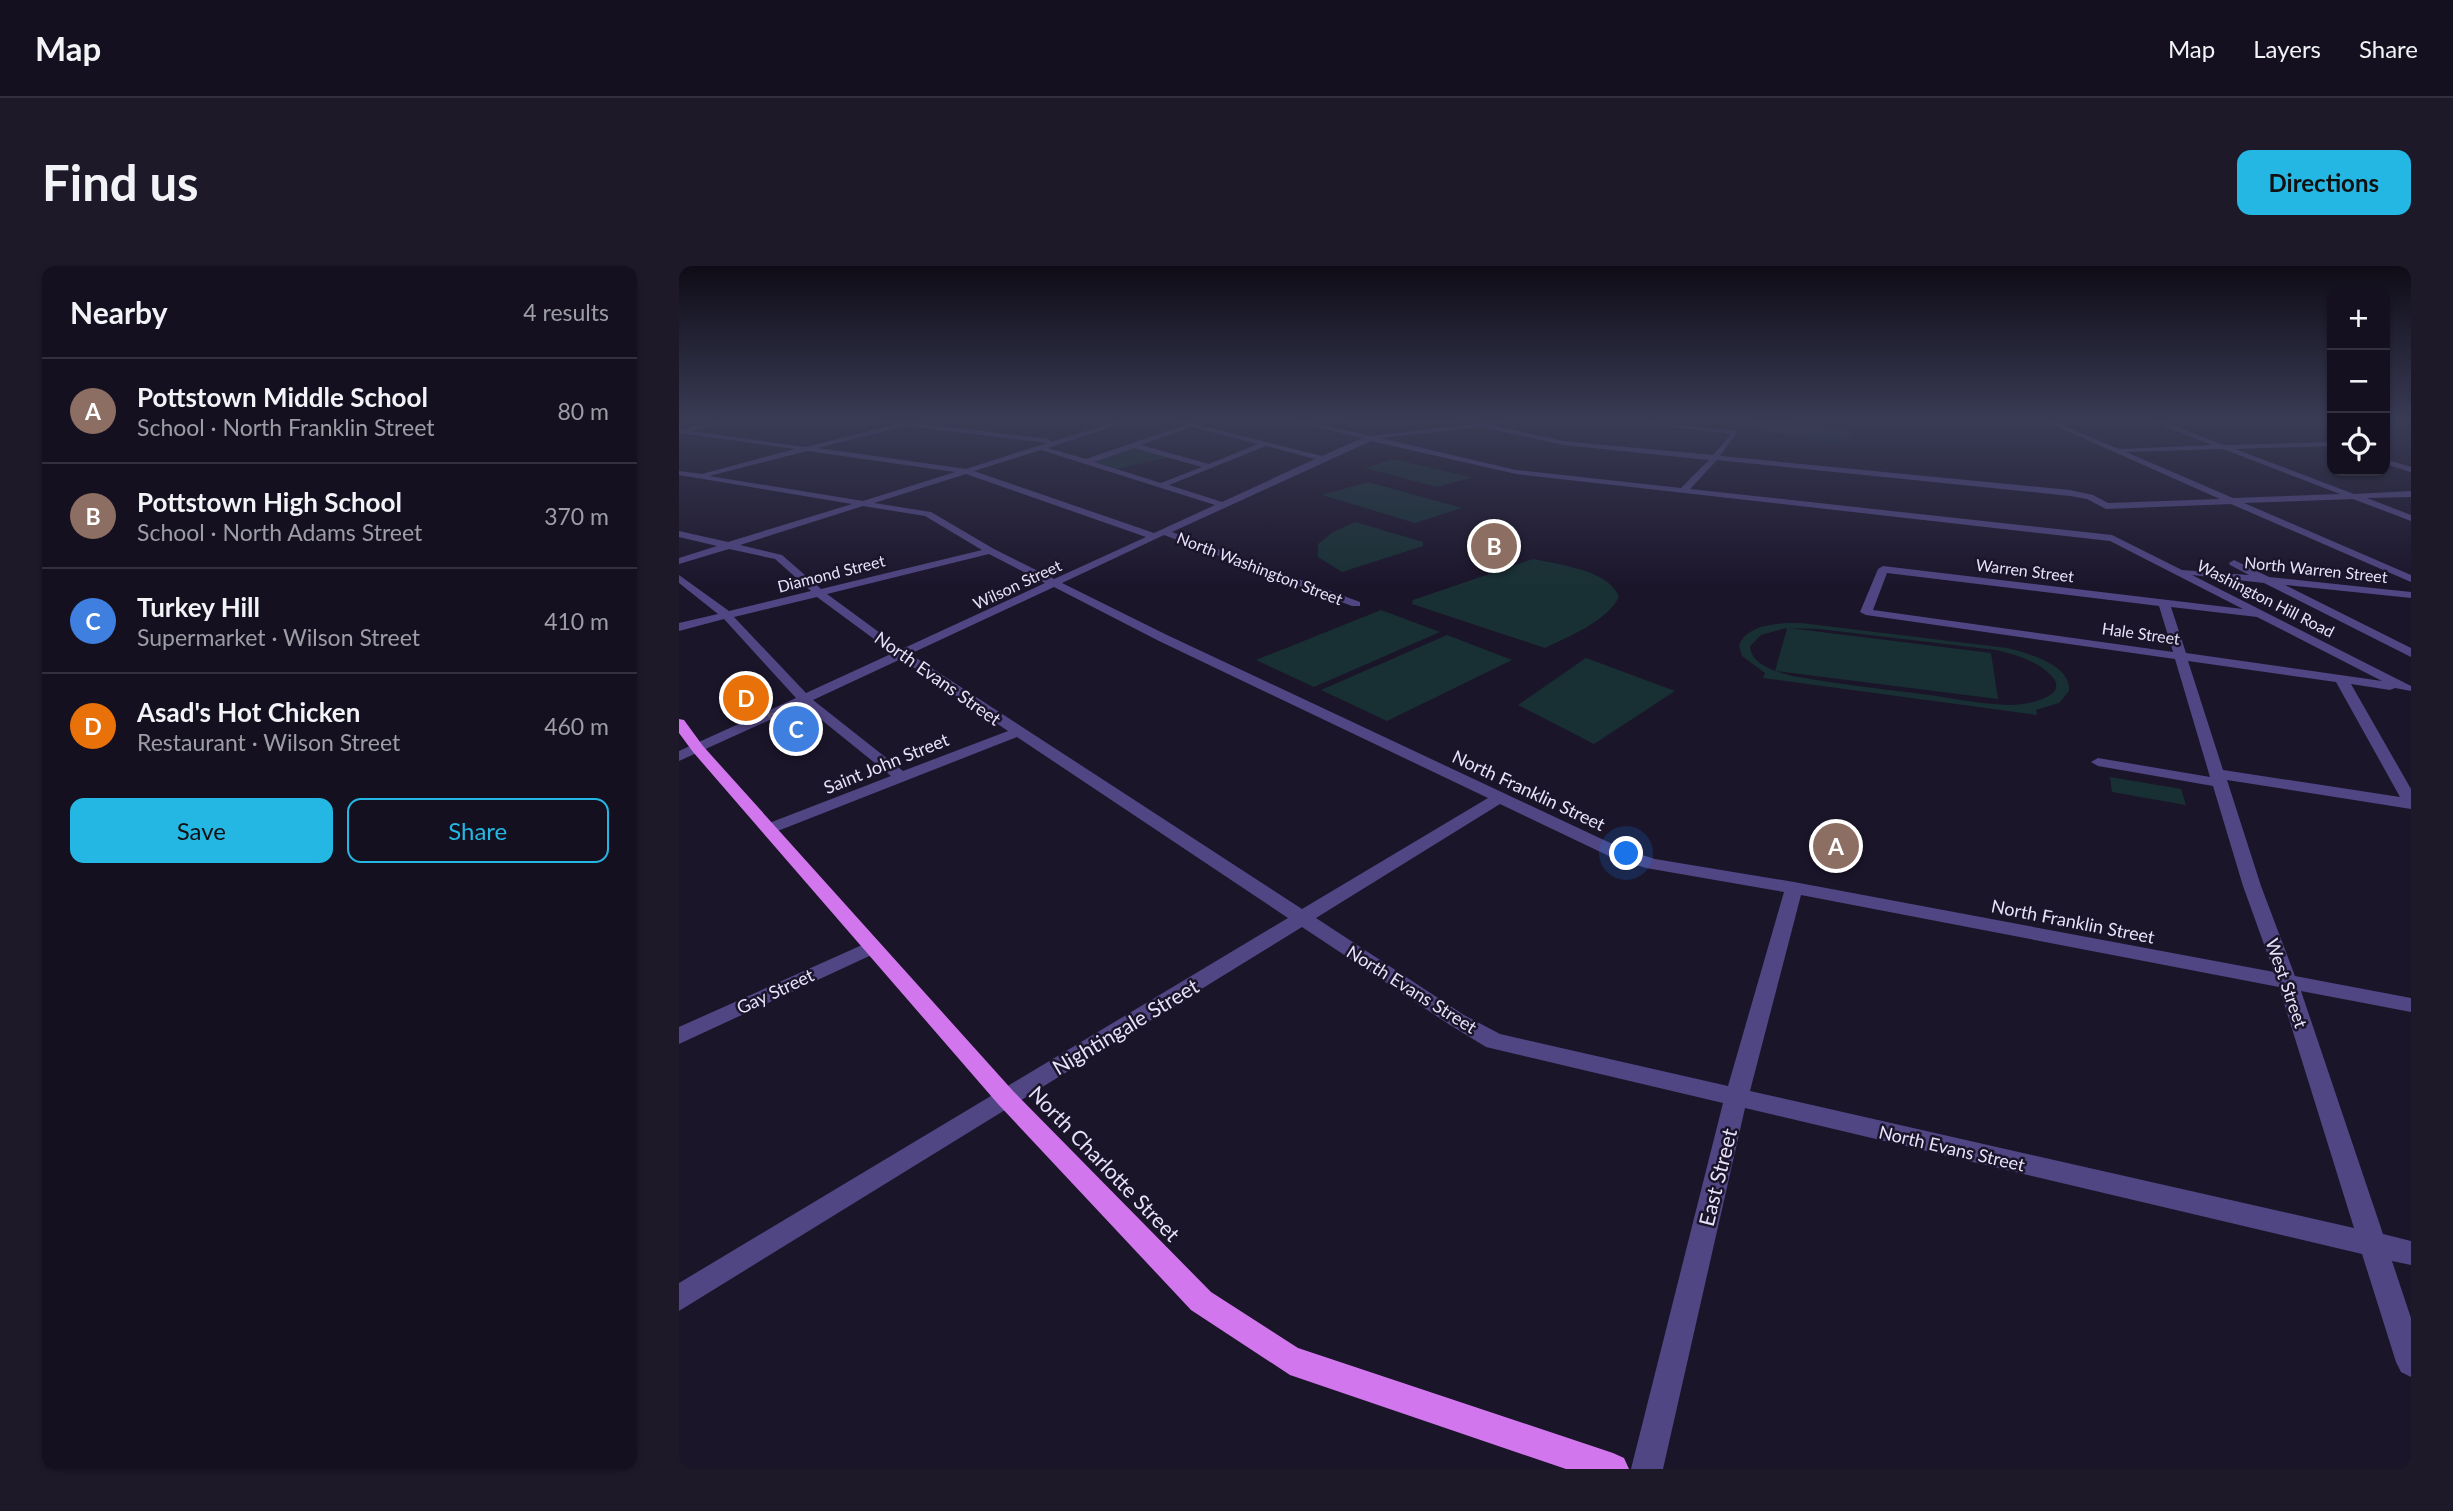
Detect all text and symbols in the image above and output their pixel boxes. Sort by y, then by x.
text: Map [35,28,101,68]
text: Map [2168,34,2215,63]
text: Layers [2253,34,2321,63]
text: Share [2359,34,2418,63]
button: Directions [2237,150,2411,215]
text: Find us [42,153,199,211]
map controls [2327,287,2390,476]
button: + [2327,287,2390,350]
text: Nearby [70,294,168,330]
text: 4 results [523,298,609,326]
button: − [2327,350,2390,413]
text: Pottstown Middle School [137,381,428,413]
text: A [85,397,101,425]
text: 80 m [558,397,609,425]
text: School · North Franklin Street [137,413,434,441]
button: locate [2327,413,2390,476]
text: Pottstown High School [137,486,402,518]
text: B [85,502,101,530]
text: 370 m [544,502,609,530]
text: School · North Adams Street [137,518,422,546]
pin: B [1471,520,1517,572]
street label: North Washington Street [1174,528,1346,608]
street label: Diamond Street [775,550,887,596]
street label: North Warren Street [2243,552,2389,586]
street label: Wilson Street [970,555,1064,613]
street label: Warren Street [1975,555,2075,585]
street label: Washington Hill Road [2194,555,2338,641]
text: Turkey Hill [137,591,260,623]
text: C [85,607,101,635]
text: 410 m [544,607,609,635]
street label: Hale Street [2101,618,2181,648]
text: Supermarket · Wilson Street [137,623,420,651]
street label: North Evans Street [871,626,1006,730]
pin: D [723,672,769,724]
text: Asad's Hot Chicken [137,696,360,728]
pin: C [773,703,819,755]
text: D [84,712,102,740]
text: 460 m [544,712,609,740]
text: Restaurant · Wilson Street [137,728,400,756]
street label: Saint John Street [820,728,952,798]
street label: North Franklin Street [1449,745,1609,835]
button: Save [70,798,333,863]
button: Share [347,798,609,863]
pin: A [1813,820,1859,872]
your location [1609,836,1643,870]
street label: North Franklin Street [1989,894,2157,948]
street label: West Street [2261,935,2313,1031]
street label: North Evans Street [1343,940,1482,1038]
street label: Gay Street [733,963,818,1018]
street label: Nightingale Street [1047,972,1203,1079]
street label: North Charlotte Street [1024,1080,1186,1246]
street label: North Evans Street [1877,1121,2028,1176]
street label: East Street [1693,1125,1741,1228]

